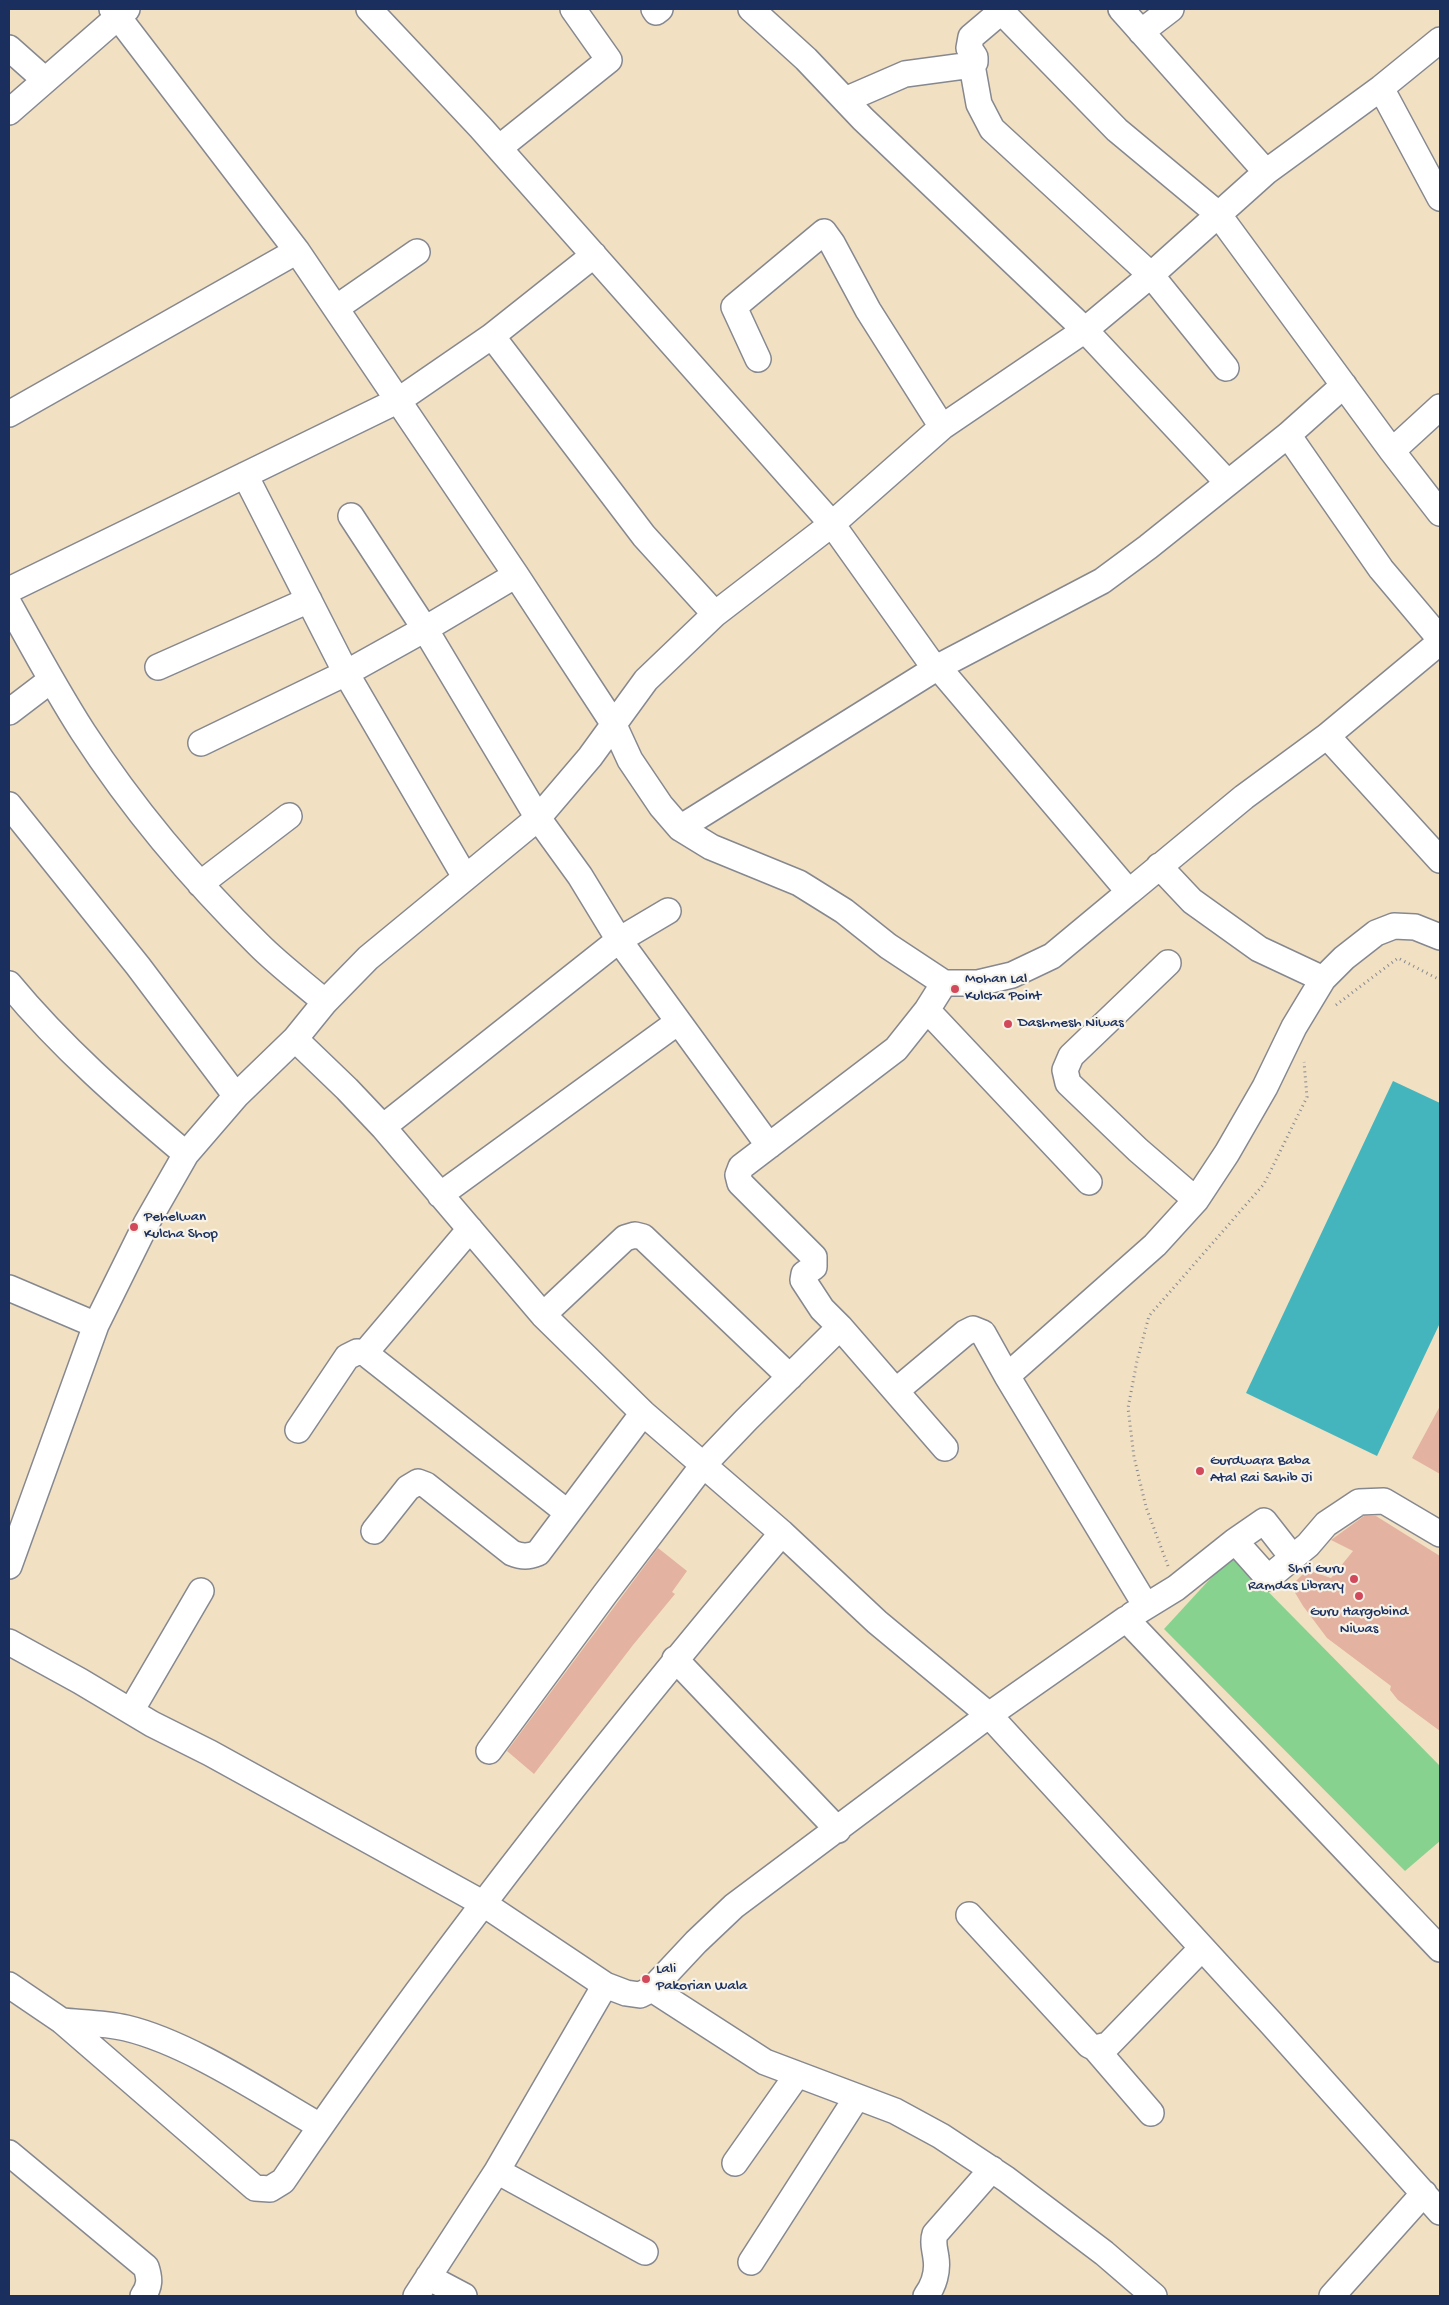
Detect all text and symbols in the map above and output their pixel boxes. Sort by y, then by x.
place label: Mohan Lal Kulcha Point [965,971,1041,1006]
marker: Mohan Lal Kulcha Point [949,983,961,995]
place label: Dashmesh Niwas [1018,1015,1124,1033]
marker: Dashmesh Niwas [1002,1018,1014,1030]
place label: Pehelwan Kulcha Shop [144,1209,218,1244]
marker: Pehelwan Kulcha Shop [128,1221,140,1233]
place label: Gurdwara Baba Atal Rai Sahib Ji [1210,1453,1312,1488]
marker: Gurdwara Baba Atal Rai Sahib Ji [1194,1465,1206,1477]
place label: Shri Guru Ramdas Library [1248,1561,1344,1596]
marker: Shri Guru Ramdas Library [1348,1573,1360,1585]
marker: Guru Hargobind Niwas [1353,1590,1365,1602]
place label: Guru Hargobind Niwas [1310,1604,1408,1639]
place label: Lali Pakorian Wala [656,1961,747,1996]
marker: Lali Pakorian Wala [640,1973,652,1985]

